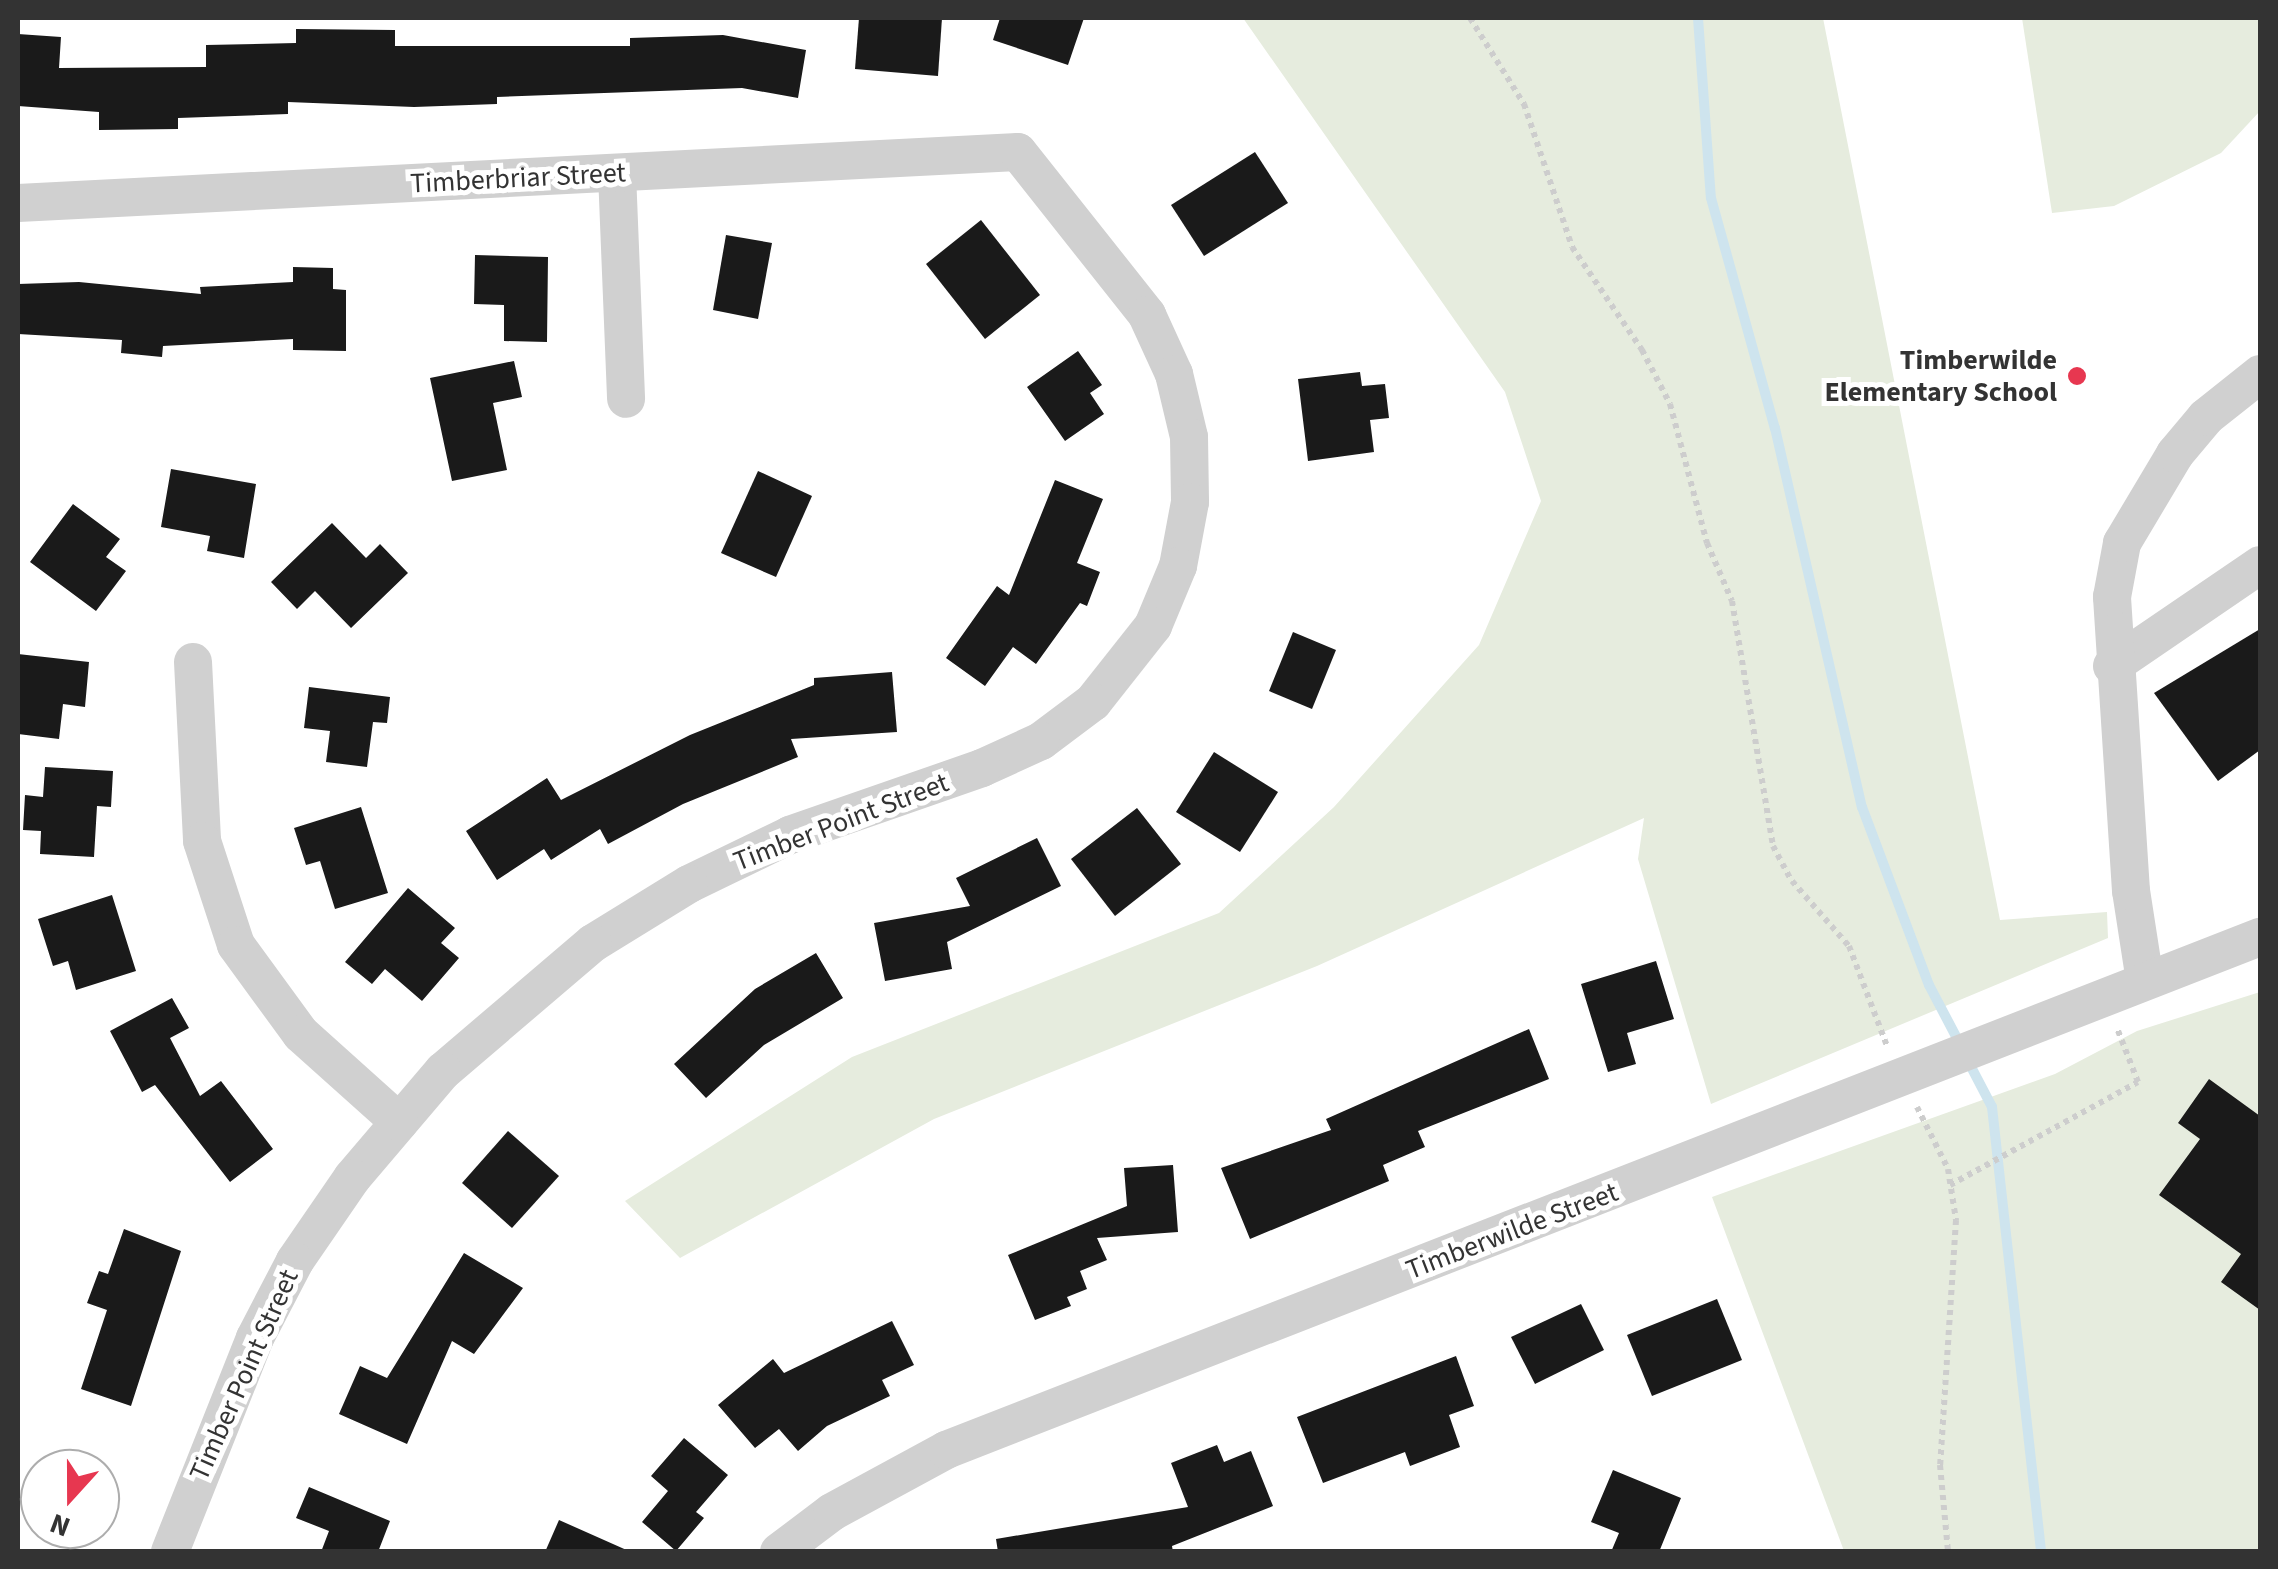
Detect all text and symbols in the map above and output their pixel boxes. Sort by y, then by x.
street label: Timberbriar Street [409,156,627,200]
place label: Timberwilde Elementary School [1824,343,2057,409]
marker: Timberwilde Elementary School [2066,365,2088,387]
street label: Timber Point Street [729,766,953,878]
street label: Timberwilde Street [1401,1175,1623,1287]
street label: Timber Point Street [182,1264,306,1486]
north arrow [20,1449,120,1549]
text: N [44,1503,76,1547]

